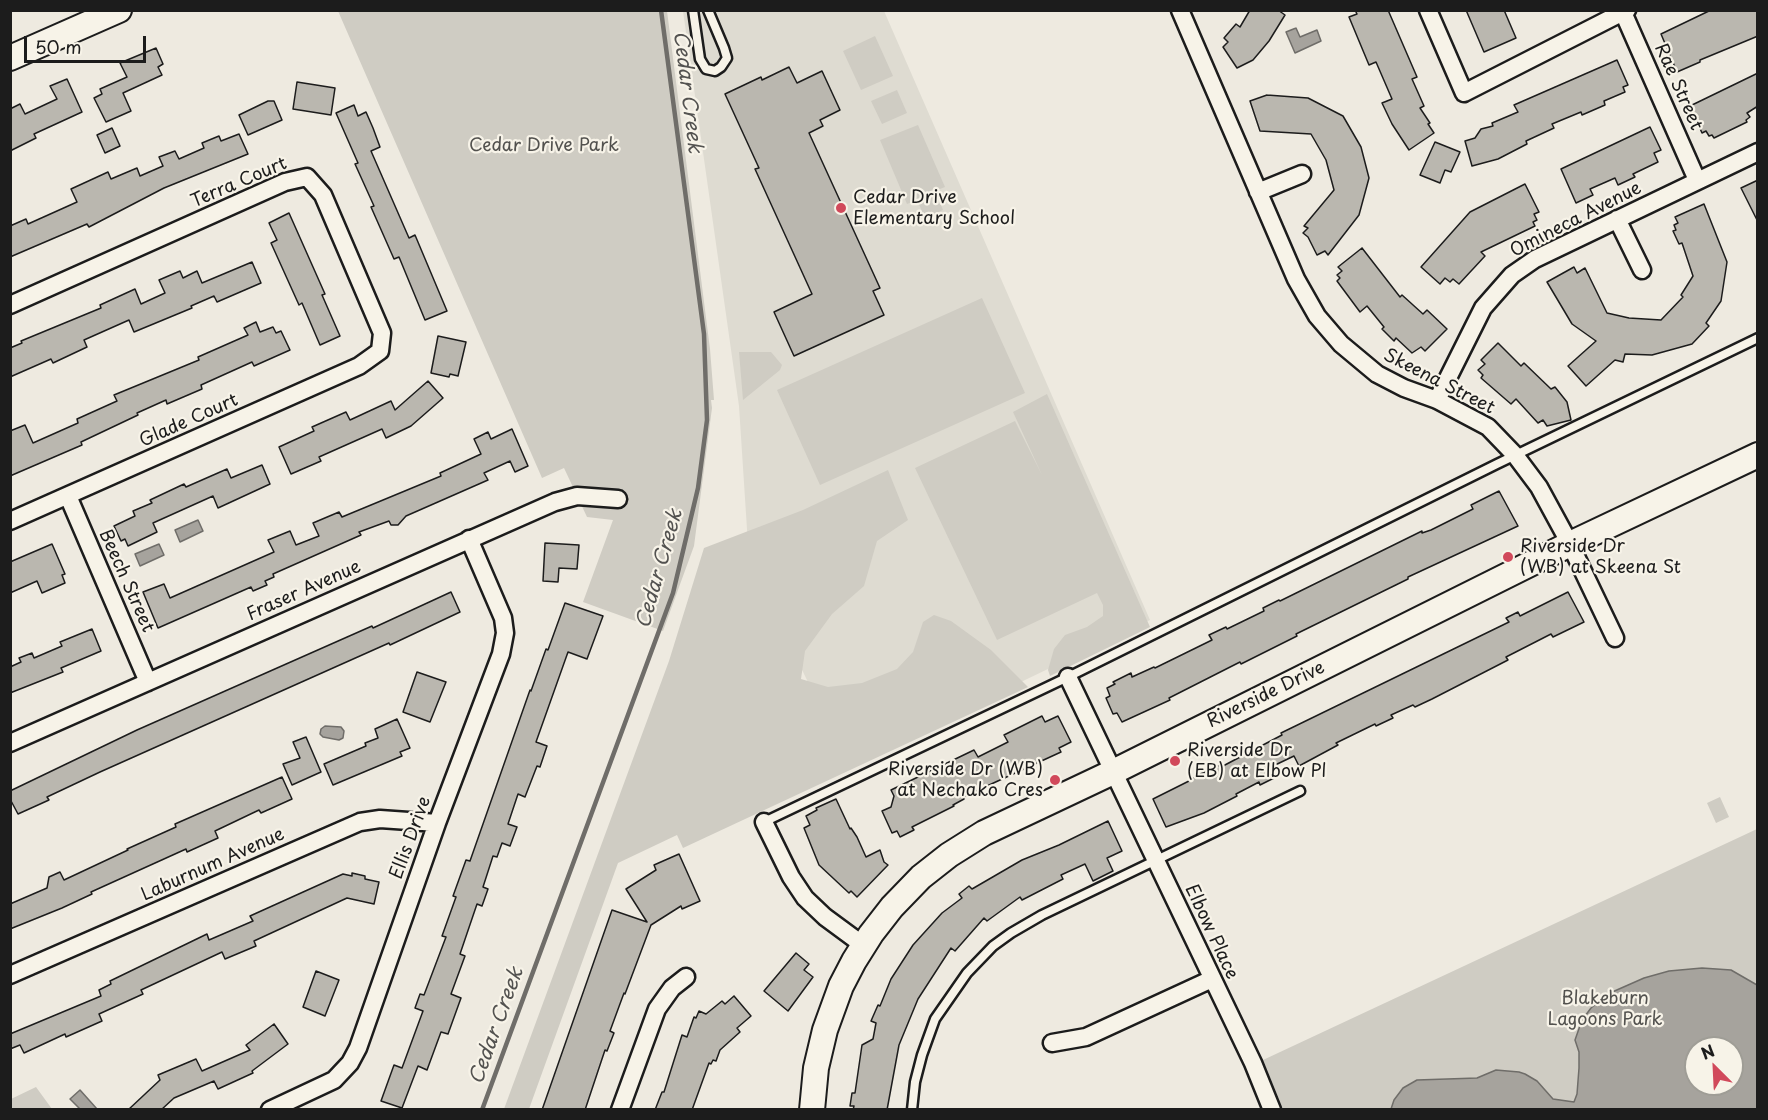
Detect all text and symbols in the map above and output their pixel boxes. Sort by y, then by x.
scale bar [27,24,148,62]
water label: Cedar Creek [668,30,706,154]
text: 50 m [35,33,82,60]
street label: Rae Street [1649,40,1707,134]
park label: Cedar Drive Park [469,135,619,157]
street label: Terra Court [188,153,290,213]
street label: Omineca Avenue [1507,178,1645,262]
place label: Cedar Drive Elementary School [853,187,1015,230]
marker: Cedar Drive Elementary School [834,201,848,215]
street label: Skeena Street [1380,345,1498,419]
street label: Glade Court [136,390,242,452]
water label: Cedar Creek [632,507,688,631]
street label: Beech Street [94,526,158,636]
place label: Riverside Dr (WB) at Skeena St [1520,536,1681,578]
marker: Riverside Dr (WB) at Skeena St [1501,550,1515,564]
street label: Fraser Avenue [244,556,364,626]
street label: Riverside Drive [1203,657,1329,733]
place label: Riverside Dr (EB) at Elbow Pl [1187,740,1326,783]
marker: Riverside Dr (EB) at Elbow Pl [1168,754,1182,768]
place label: Riverside Dr (WB) at Nechako Cres [888,759,1043,802]
marker: Riverside Dr (WB) at Nechako Cres [1048,773,1062,787]
street label: Ellis Drive [386,794,436,882]
street label: Laburnum Avenue [138,824,288,906]
street label: Elbow Place [1180,881,1242,983]
water label: Cedar Creek [465,964,529,1088]
park label: Blakeburn Lagoons Park [1547,988,1663,1030]
north arrow [1684,1036,1744,1096]
text: N [1697,1038,1718,1065]

